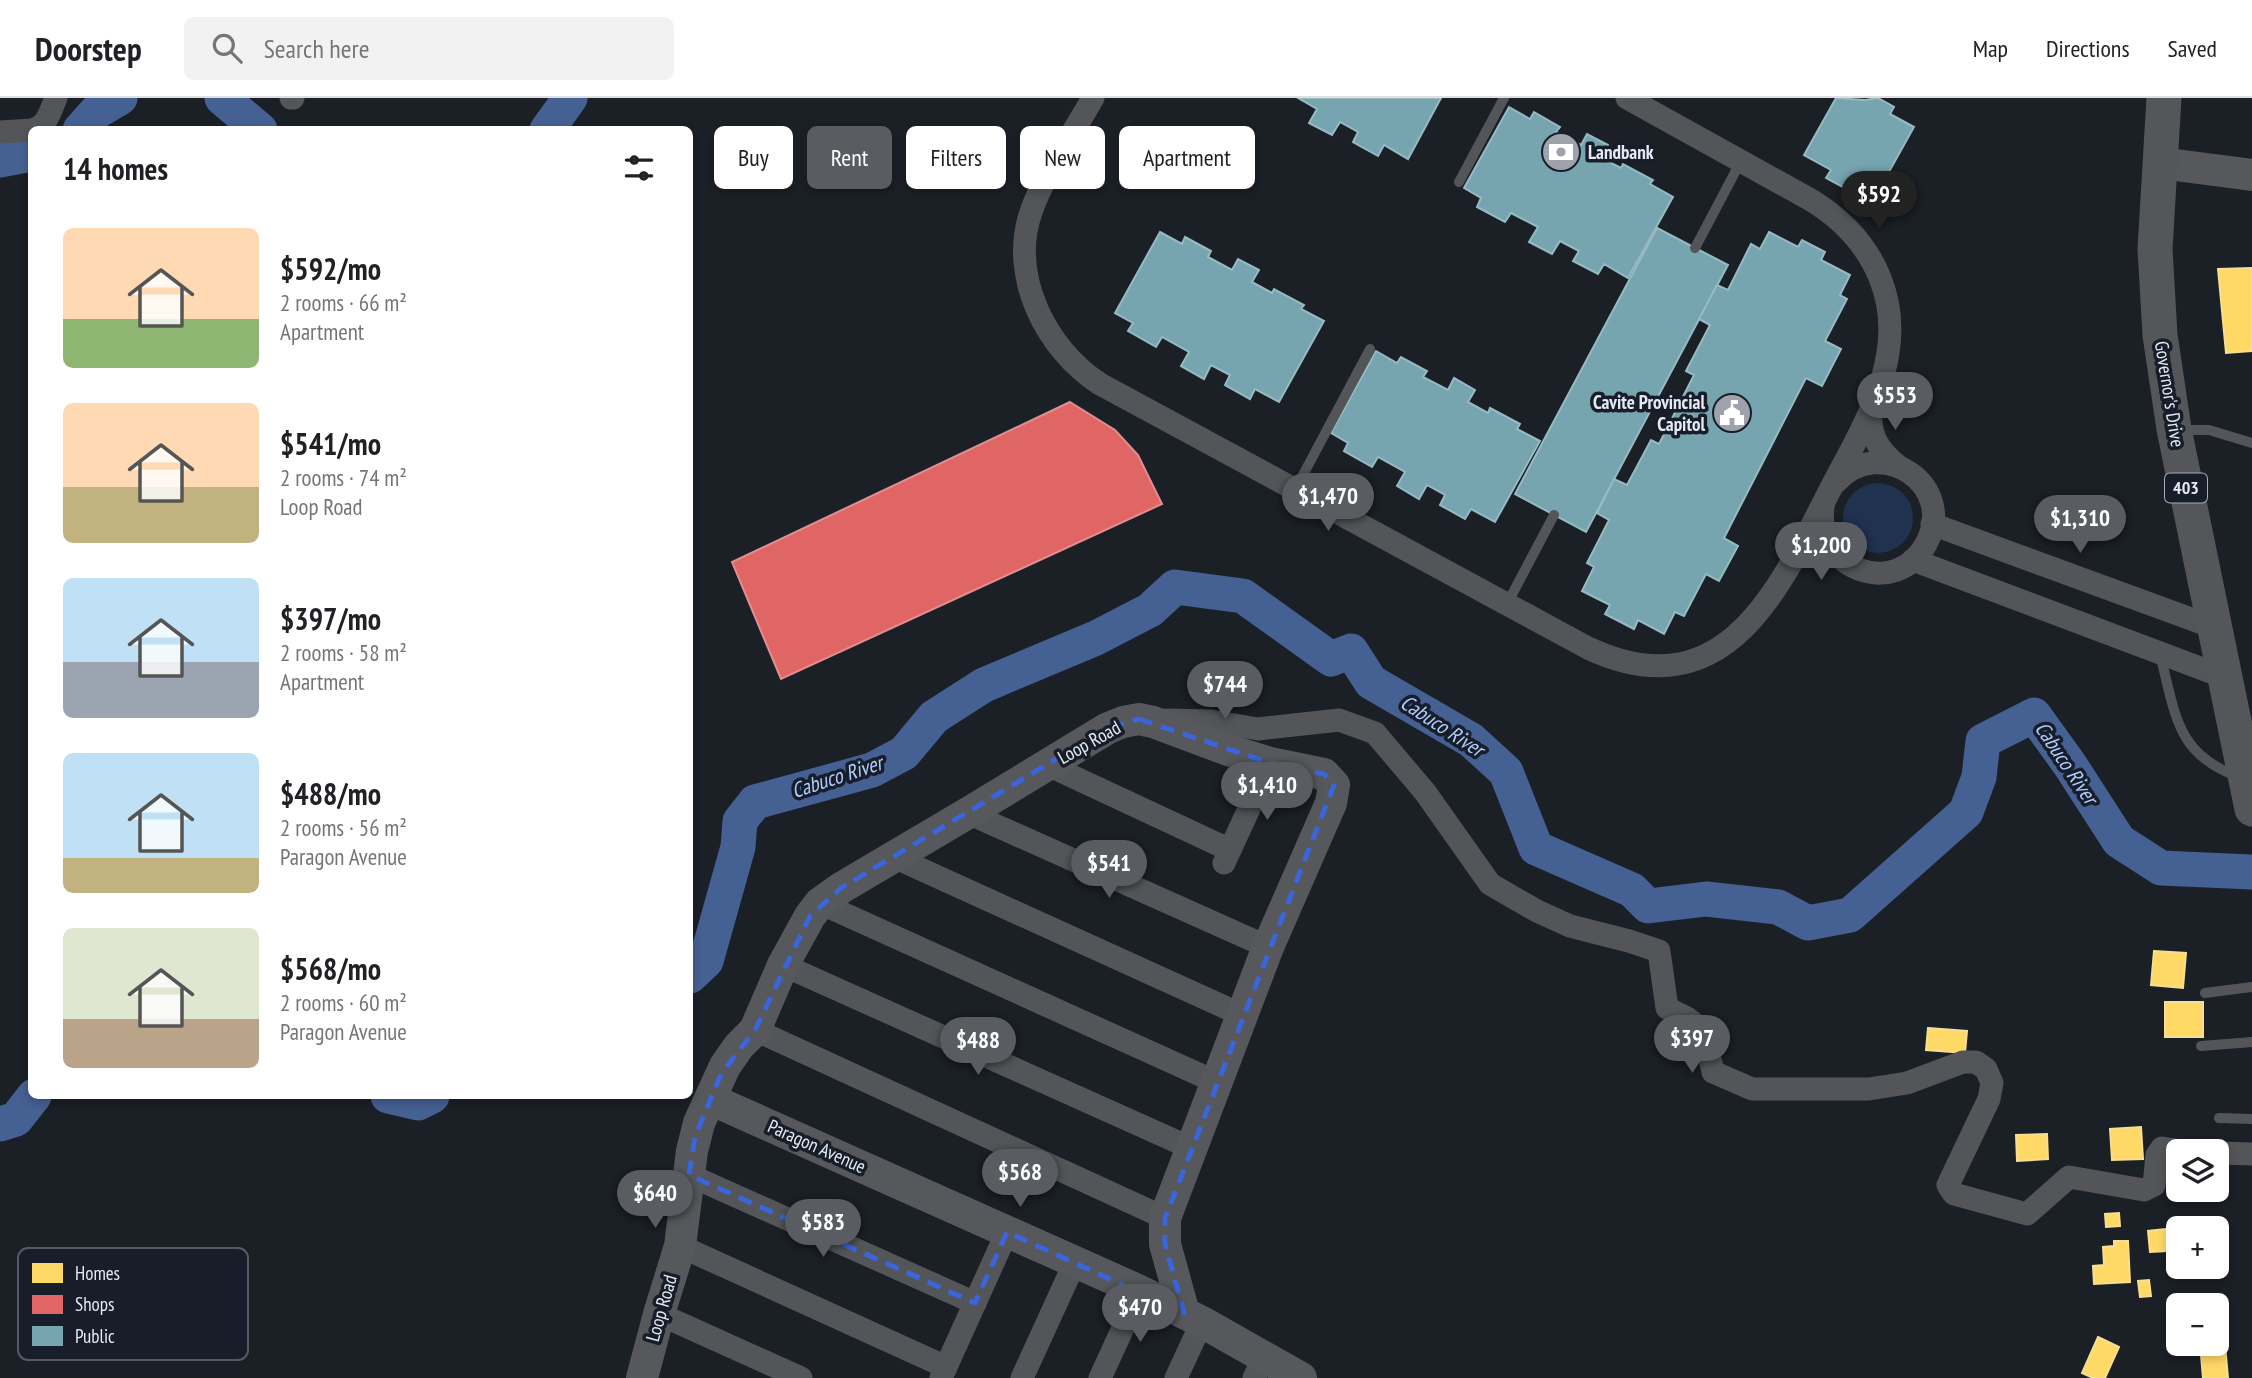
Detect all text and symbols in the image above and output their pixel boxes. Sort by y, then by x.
search box [184,17,674,80]
text: Doorstep [35,27,142,70]
icon: search [208,29,246,67]
text: Search here [264,32,369,65]
text: Map [1973,33,2008,64]
text: Directions [2046,33,2130,64]
text: Saved [2168,33,2217,64]
chip: Buy [714,126,793,189]
chip: Rent [807,126,892,189]
chip: Filters [906,126,1006,189]
chip: New [1020,126,1105,189]
chip: Apartment [1119,126,1255,189]
bank icon: Landbank [1540,131,1582,173]
place label: Landbank [1588,140,1654,164]
text: 14 homes [63,149,168,188]
icon: filters [620,149,658,187]
pin: $592 [1838,172,1920,231]
text: $592 [1857,179,1901,208]
text: $592/mo [280,249,381,288]
icon: home [119,256,203,340]
text: 2 rooms · 66 m² [280,288,407,317]
text: Apartment [280,317,364,346]
street label: Governor's Drive [2150,339,2190,449]
pin: $553 [1854,372,1936,432]
text: $553 [1873,380,1917,409]
place label: Cavite Provincial Capitol [1593,390,1705,436]
public building icon: Cavite Provincial Capitol [1711,392,1753,434]
text: $541/mo [280,424,381,463]
icon: home [119,431,203,515]
text: 2 rooms · 74 m² [280,463,407,492]
pin: $1,470 [1271,474,1385,533]
road number: 403 [2165,474,2207,502]
text: $1,470 [1298,481,1358,510]
text: Loop Road [280,492,363,521]
pin: $1,310 [2023,496,2137,555]
text: $1,310 [2050,503,2110,532]
pin: $1,200 [1764,522,1878,582]
text: $1,200 [1791,530,1851,559]
text: $397/mo [280,599,381,638]
icon: home [119,606,203,690]
text: 2 rooms · 58 m² [280,638,407,667]
pin: $744 [1184,662,1266,721]
text: Apartment [280,667,364,696]
text: $744 [1203,669,1247,698]
water label: Cabuco River [1396,689,1492,764]
street label: Loop Road [1053,715,1125,769]
water label: Cabuco River [2029,716,2106,812]
water label: Cabuco River [788,748,889,804]
pin: $1,410 [1210,762,1324,822]
text: $1,410 [1237,770,1297,799]
text: $488/mo [280,774,381,813]
icon: home [119,781,203,865]
text: 2 rooms · 56 m² [280,813,407,842]
pin: $541 [1068,840,1150,900]
text: Paragon Avenue [280,842,407,871]
text: $541 [1087,848,1131,877]
text: $568/mo [280,949,381,988]
icon: home [119,956,203,1040]
text: 2 rooms · 60 m² [280,988,407,1017]
pin: $397 [1651,1016,1733,1075]
text: Paragon Avenue [280,1017,407,1046]
pin: $488 [937,1018,1019,1077]
text: $397 [1670,1023,1714,1052]
text: $488 [956,1025,1000,1054]
street label: Paragon Avenue [764,1114,870,1178]
map controls [2166,1139,2229,1356]
button: layers [2166,1139,2229,1202]
pin: $568 [979,1150,1061,1209]
text: $568 [998,1157,1042,1186]
pin: $640 [614,1170,696,1230]
text: $640 [633,1178,677,1207]
pin: $583 [782,1200,864,1259]
text: $583 [801,1207,845,1236]
button: + [2166,1216,2229,1279]
legend [18,1248,248,1360]
text: Homes [75,1261,120,1285]
street label: Loop Road [640,1272,682,1344]
pin: $470 [1099,1284,1181,1344]
text: Shops [75,1292,114,1316]
text: $470 [1118,1292,1162,1321]
button: − [2166,1293,2229,1356]
text: Public [75,1324,115,1348]

